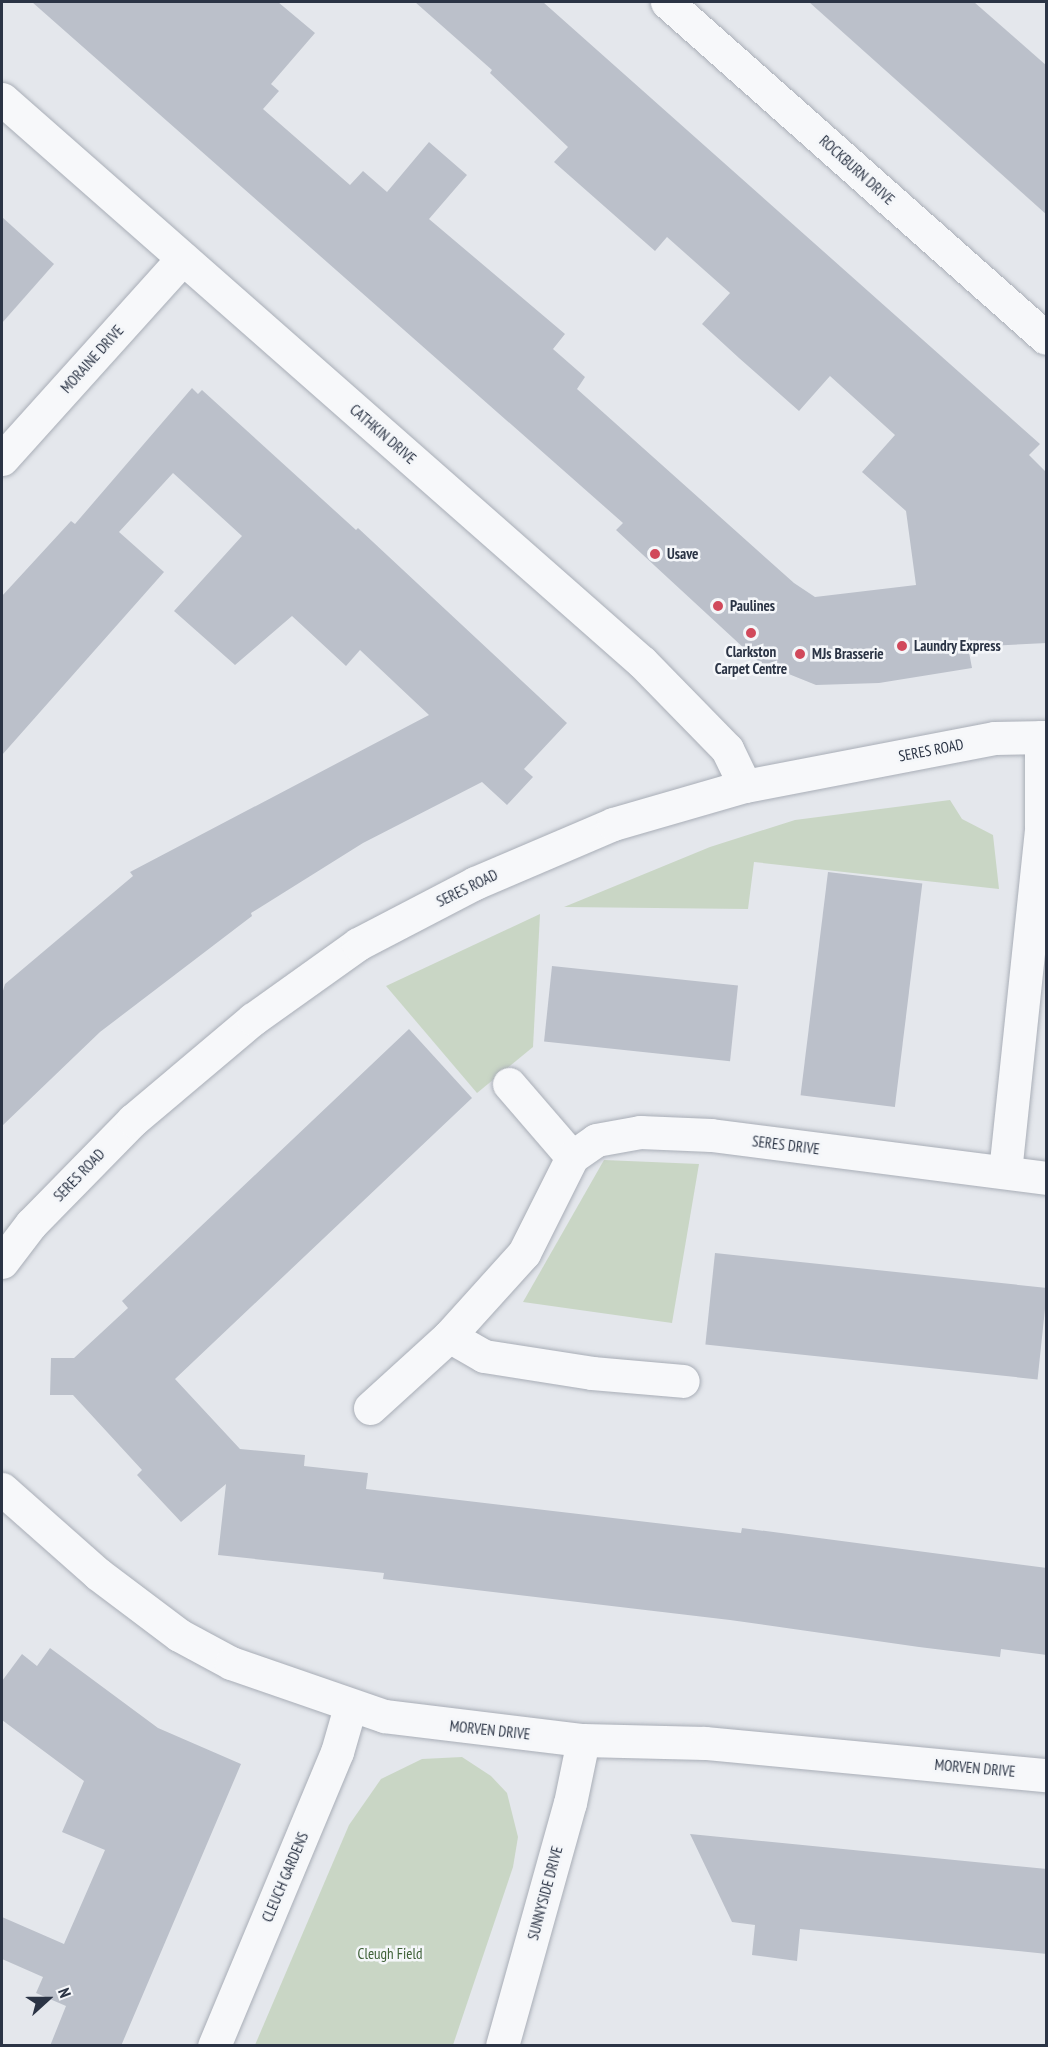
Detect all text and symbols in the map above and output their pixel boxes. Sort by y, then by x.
street label: ROCKBURN DRIVE [816,132,898,208]
street label: MORAINE DRIVE [57,321,127,397]
street label: CATHKIN DRIVE [346,400,420,468]
place label: Usave [667,545,698,563]
marker: Usave [648,547,662,561]
place label: Paulines [730,597,775,615]
marker: Paulines [711,599,725,613]
marker: Clarkston Carpet Centre [744,626,758,640]
place label: Laundry Express [914,637,1001,655]
marker: Laundry Express [895,639,909,653]
place label: Clarkston Carpet Centre [715,642,787,677]
place label: MJs Brasserie [812,645,884,663]
marker: MJs Brasserie [793,647,807,661]
street label: SERES ROAD [897,735,965,765]
street label: SERES ROAD [434,865,500,911]
street label: SERES DRIVE [751,1132,821,1158]
street label: SERES ROAD [50,1145,108,1205]
street label: MORVEN DRIVE [449,1717,531,1743]
street label: MORVEN DRIVE [934,1756,1016,1780]
street label: CLEUCH GARDENS [258,1829,312,1925]
street label: SUNNYSIDE DRIVE [524,1844,566,1942]
park label: Cleugh Field [358,1945,422,1963]
north arrow [18,1969,78,2029]
text: N [54,1985,76,2000]

